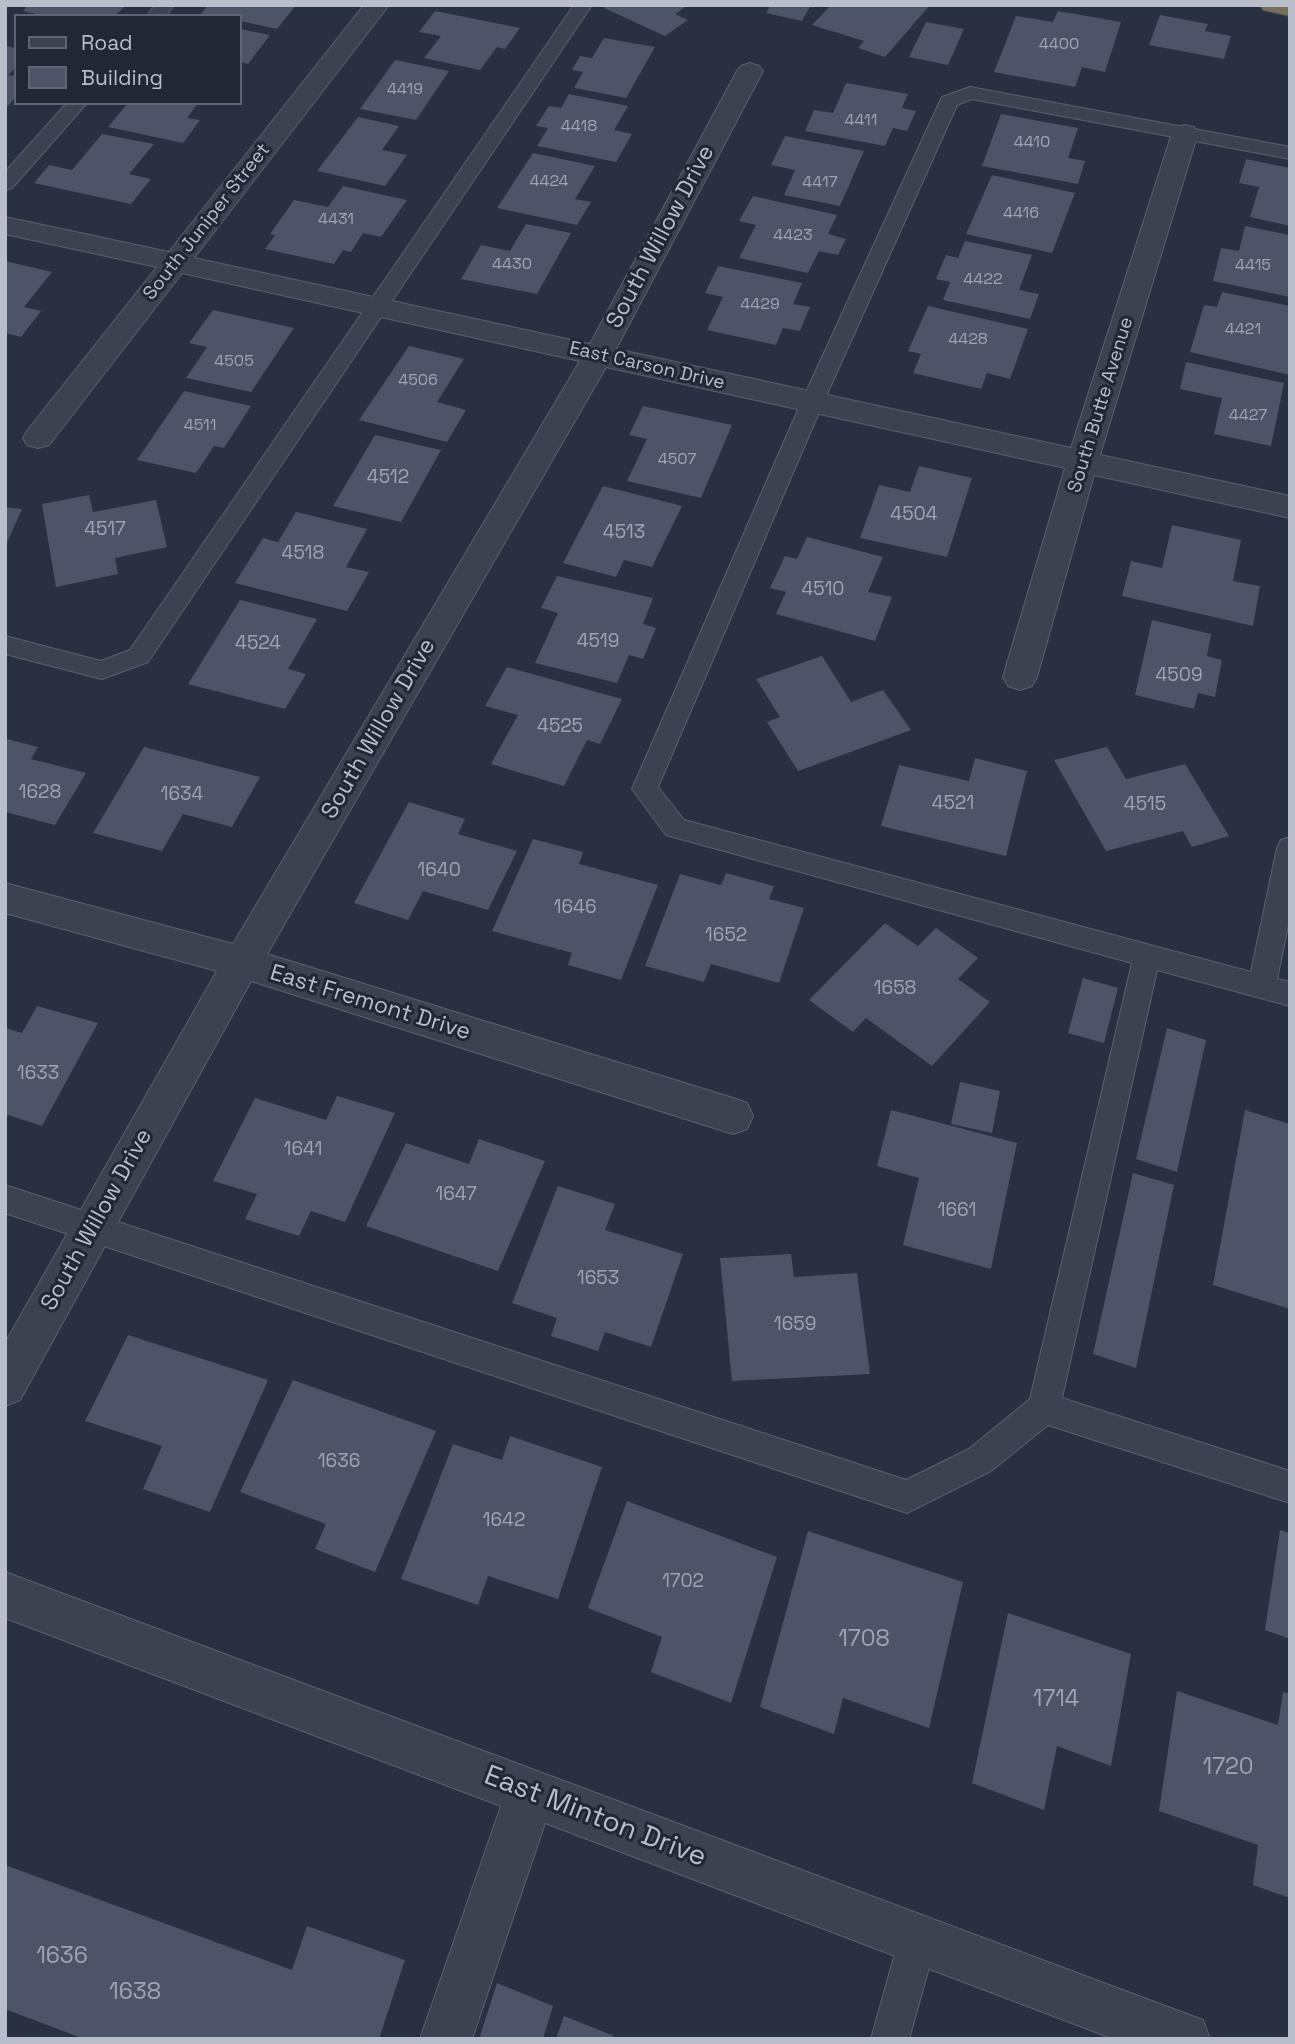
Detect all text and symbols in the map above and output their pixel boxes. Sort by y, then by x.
legend [14,14,242,105]
text: Road [81,29,133,56]
house number: 4400 [1039,35,1079,55]
text: Building [81,64,163,91]
house number: 4419 [387,80,423,100]
house number: 4411 [845,111,877,131]
house number: 4418 [561,117,597,137]
house number: 4410 [1014,133,1050,153]
street label: South Juniper Street [139,139,275,305]
street label: South Willow Drive [601,141,721,333]
house number: 4424 [529,172,569,192]
house number: 4417 [802,173,838,193]
house number: 4416 [1003,204,1039,224]
house number: 4431 [318,210,354,230]
house number: 4423 [773,226,813,246]
house number: 4430 [492,255,532,275]
house number: 4415 [1235,256,1271,276]
house number: 4422 [963,270,1003,290]
house number: 4429 [740,295,780,315]
street label: South Butte Avenue [1063,314,1139,496]
house number: 4421 [1225,320,1261,340]
house number: 4428 [948,330,988,350]
street label: East Carson Drive [567,337,727,395]
house number: 4505 [214,352,254,372]
house number: 4506 [398,371,438,391]
house number: 4427 [1229,406,1267,426]
house number: 4511 [184,416,216,436]
house number: 4507 [658,450,696,470]
house number: 4512 [367,467,409,489]
house number: 4504 [890,504,938,526]
house number: 4517 [84,519,126,541]
house number: 4513 [603,522,645,544]
house number: 4518 [282,543,324,565]
house number: 4510 [801,579,845,601]
house number: 4519 [577,631,619,653]
house number: 4524 [235,633,281,655]
street label: South Willow Drive [316,634,442,824]
house number: 4509 [1155,665,1203,687]
house number: 4525 [537,716,583,738]
house number: 1628 [19,782,61,804]
house number: 1634 [161,784,203,806]
house number: 4521 [932,793,974,815]
house number: 4515 [1124,794,1166,816]
house number: 1640 [417,860,461,882]
house number: 1646 [553,897,597,919]
house number: 1652 [705,925,747,947]
street label: East Fremont Drive [266,959,474,1047]
house number: 1658 [874,978,916,1000]
house number: 1633 [17,1063,59,1085]
street label: South Willow Drive [36,1124,158,1316]
house number: 1641 [284,1139,322,1161]
house number: 1647 [435,1184,477,1206]
house number: 1661 [937,1200,977,1222]
house number: 1653 [577,1268,619,1290]
house number: 1659 [774,1314,816,1336]
house number: 1636 [318,1451,360,1473]
house number: 1642 [483,1510,525,1532]
house number: 1702 [662,1571,704,1593]
house number: 1708 [838,1626,890,1654]
house number: 1714 [1033,1686,1079,1714]
house number: 1720 [1203,1754,1253,1782]
street label: East Minton Drive [479,1759,711,1875]
house number: 1636 [36,1943,88,1971]
house number: 1638 [109,1979,161,2007]

